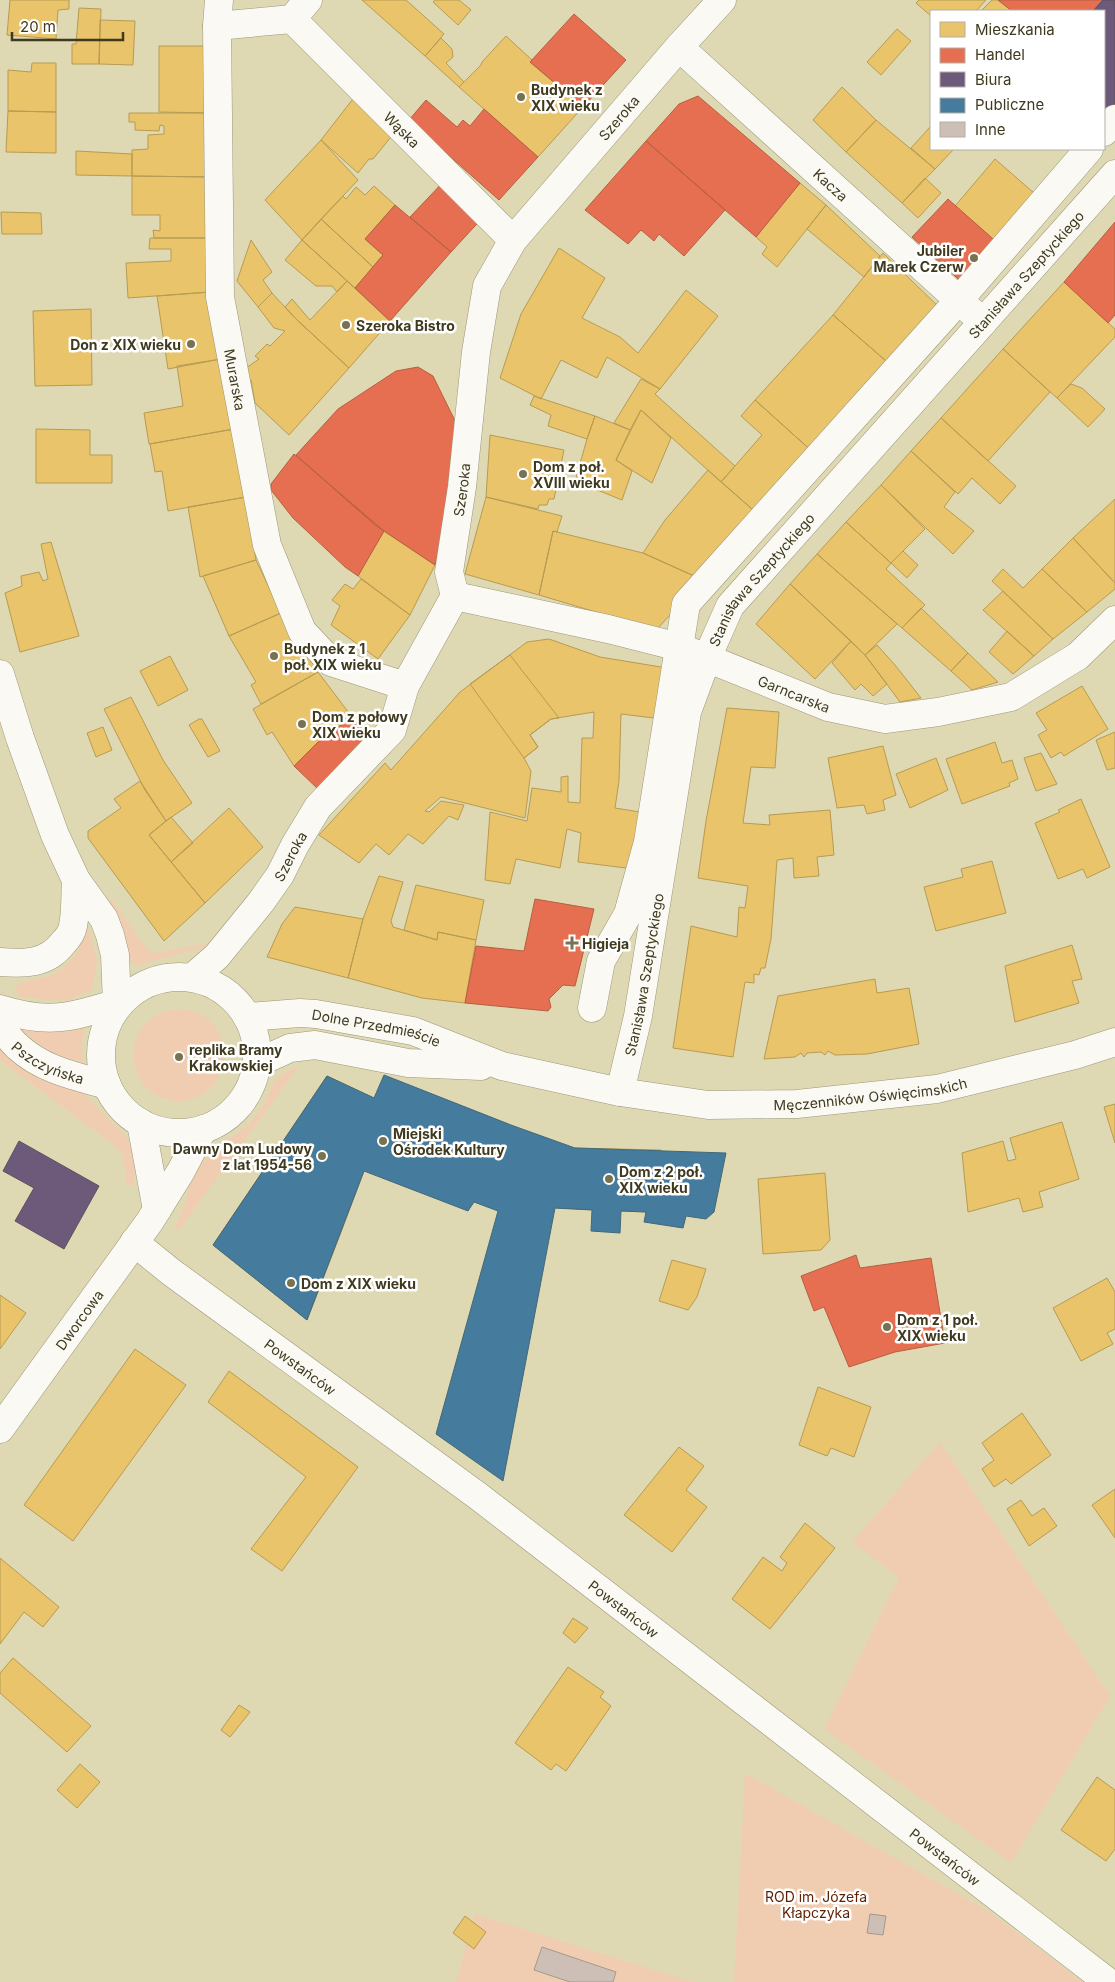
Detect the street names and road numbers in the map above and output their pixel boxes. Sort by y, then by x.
street label: Szeroka [594,92,642,143]
street label: Wąska [381,108,424,151]
street label: Kacza [810,165,852,204]
street label: Stanisława Szeptyckiego [964,207,1087,341]
street label: Murarska [221,347,250,412]
street label: Szeroka [449,462,473,518]
street label: Stanisława Szeptyckiego [705,509,818,649]
street label: Garncarska [756,671,833,716]
street label: Szeroka [270,828,310,884]
street label: Stanisława Szeptyckiego [620,892,666,1058]
street label: Dolne Przedmieście [311,1005,443,1050]
street label: Pszczyńska [9,1037,86,1087]
street label: Męczenników Oświęcimskich [773,1073,969,1113]
street label: Dworcowa [52,1286,106,1353]
street label: Powstańców [261,1335,340,1398]
street label: Powstańców [585,1576,663,1641]
street label: Powstańców [907,1824,984,1889]

